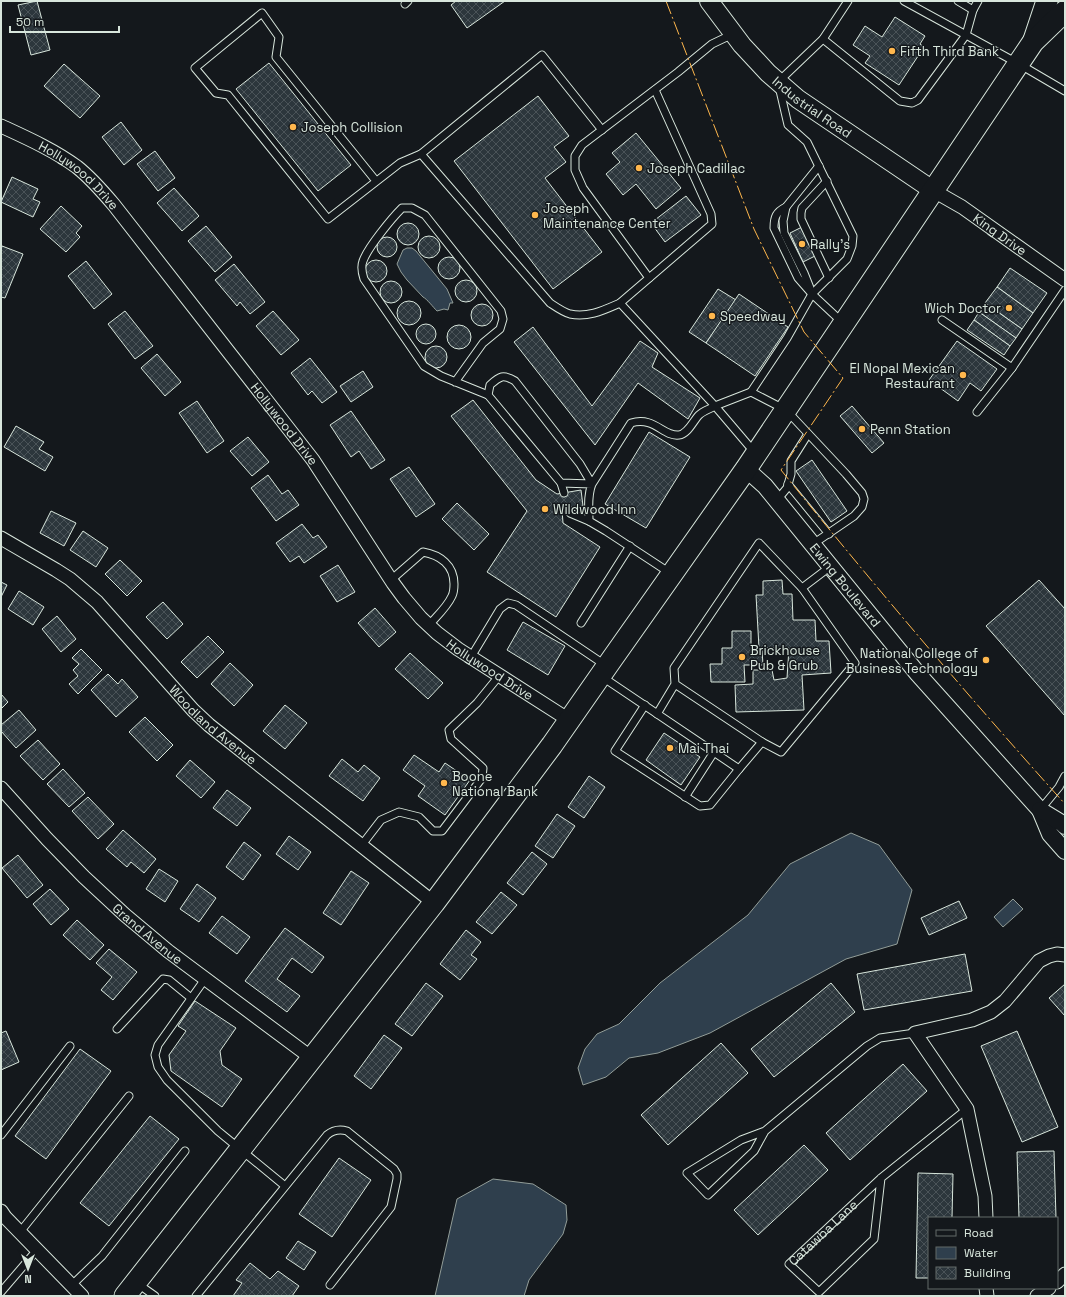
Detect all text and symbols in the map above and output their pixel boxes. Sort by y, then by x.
scale bar [10,8,119,34]
text: 50 m [16,14,44,30]
place label: Fifth Third Bank [900,43,999,60]
marker: Fifth Third Bank [887,46,897,56]
street label: Industrial Road [769,72,855,141]
place label: Joseph Collision [301,119,403,136]
marker: Joseph Collision [288,122,298,132]
street label: Hollywood Drive [36,137,123,213]
place label: Joseph Cadillac [647,160,746,177]
marker: Joseph Cadillac [634,163,644,173]
place label: Joseph Maintenance Center [543,200,671,232]
street label: King Drive [970,209,1030,259]
marker: Joseph Maintenance Center [530,210,540,220]
place label: Rally's [810,236,850,253]
marker: Rally's [797,239,807,249]
place label: Wich Doctor [925,300,1001,317]
marker: Wich Doctor [1004,303,1014,313]
place label: Speedway [720,308,786,325]
marker: Speedway [707,311,717,321]
place label: El Nopal Mexican Restaurant [849,360,955,392]
marker: El Nopal Mexican Restaurant [958,370,968,380]
street label: Hollywood Drive [247,379,322,468]
place label: Penn Station [870,421,951,438]
marker: Penn Station [857,424,867,434]
place label: Wildwood Inn [553,501,636,518]
marker: Wildwood Inn [540,504,550,514]
street label: Ewing Boulevard [806,540,885,630]
street label: Hollywood Drive [443,635,537,704]
place label: Brickhouse Pub & Grub [750,642,820,674]
place label: National College of Business Technology [846,645,978,677]
marker: Brickhouse Pub & Grub [737,652,747,662]
marker: National College of Business Technology [981,655,991,665]
street label: Woodland Avenue [166,681,260,768]
place label: Mai Thai [678,740,729,757]
marker: Mai Thai [665,743,675,753]
place label: Boone National Bank [452,768,538,800]
marker: Boone National Bank [439,778,449,788]
street label: Grand Avenue [109,899,186,968]
street label: Catawba Lane [785,1196,861,1269]
legend [928,1217,1058,1289]
text: Road [964,1225,993,1241]
text: Water [964,1245,998,1261]
north arrow [8,1249,48,1289]
text: Building [964,1265,1011,1281]
text: N [24,1272,32,1286]

